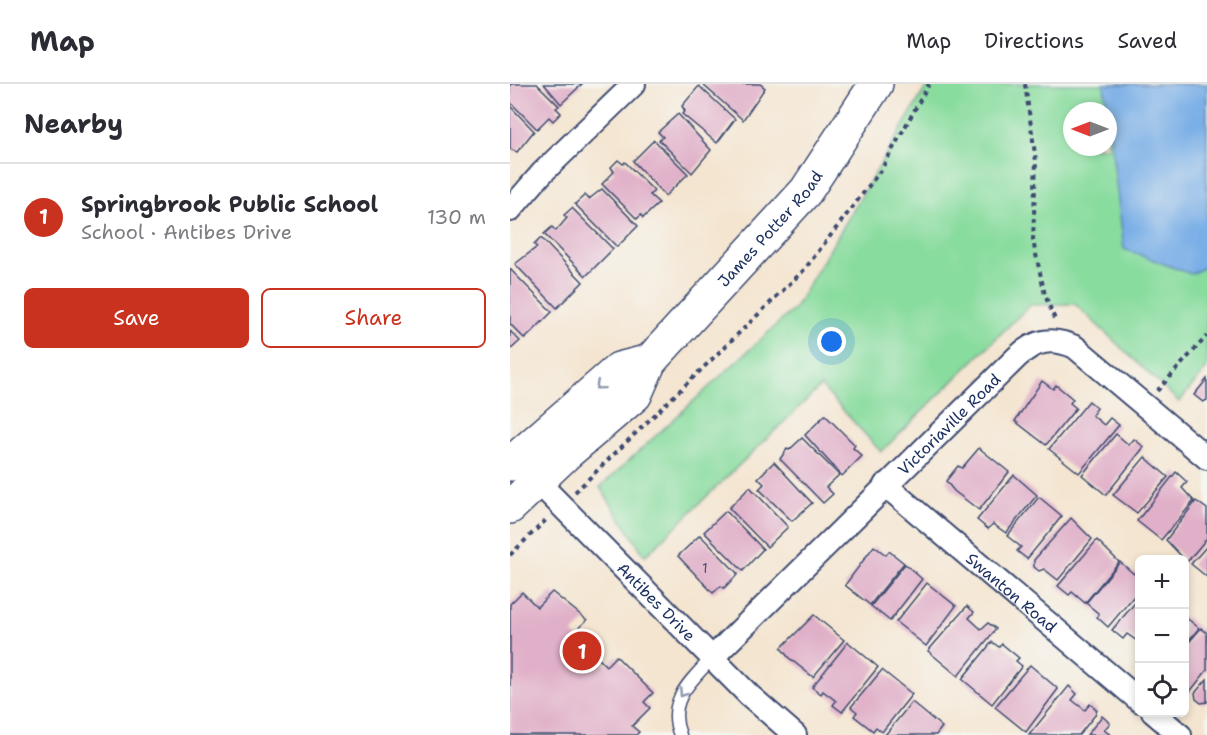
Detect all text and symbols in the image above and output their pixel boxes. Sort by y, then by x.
text: Map [30,22,95,60]
text: Map [906,27,951,55]
text: Directions [984,27,1084,55]
text: Saved [1117,27,1177,55]
north arrow [1063,102,1117,156]
text: Nearby [24,106,123,141]
street label: James Potter Road [713,167,828,291]
text: Springbrook Public School [81,190,378,219]
text: 1 [39,204,48,230]
text: 130 m [427,204,486,230]
text: School · Antibes Drive [81,219,292,245]
button: Save [24,288,249,348]
button: Share [261,288,486,348]
your location [817,327,846,356]
street label: Victoriaville Road [893,369,1005,480]
one-way arrow [595,378,606,389]
street label: Swanton Road [961,548,1061,637]
map controls [1135,555,1189,717]
button: + [1135,555,1189,609]
street label: Antibes Drive [612,558,700,646]
house number: 1 [702,559,708,577]
button: − [1135,609,1189,663]
pin: 1 [562,628,602,674]
button: locate [1135,663,1189,717]
one-way arrow [680,686,691,697]

